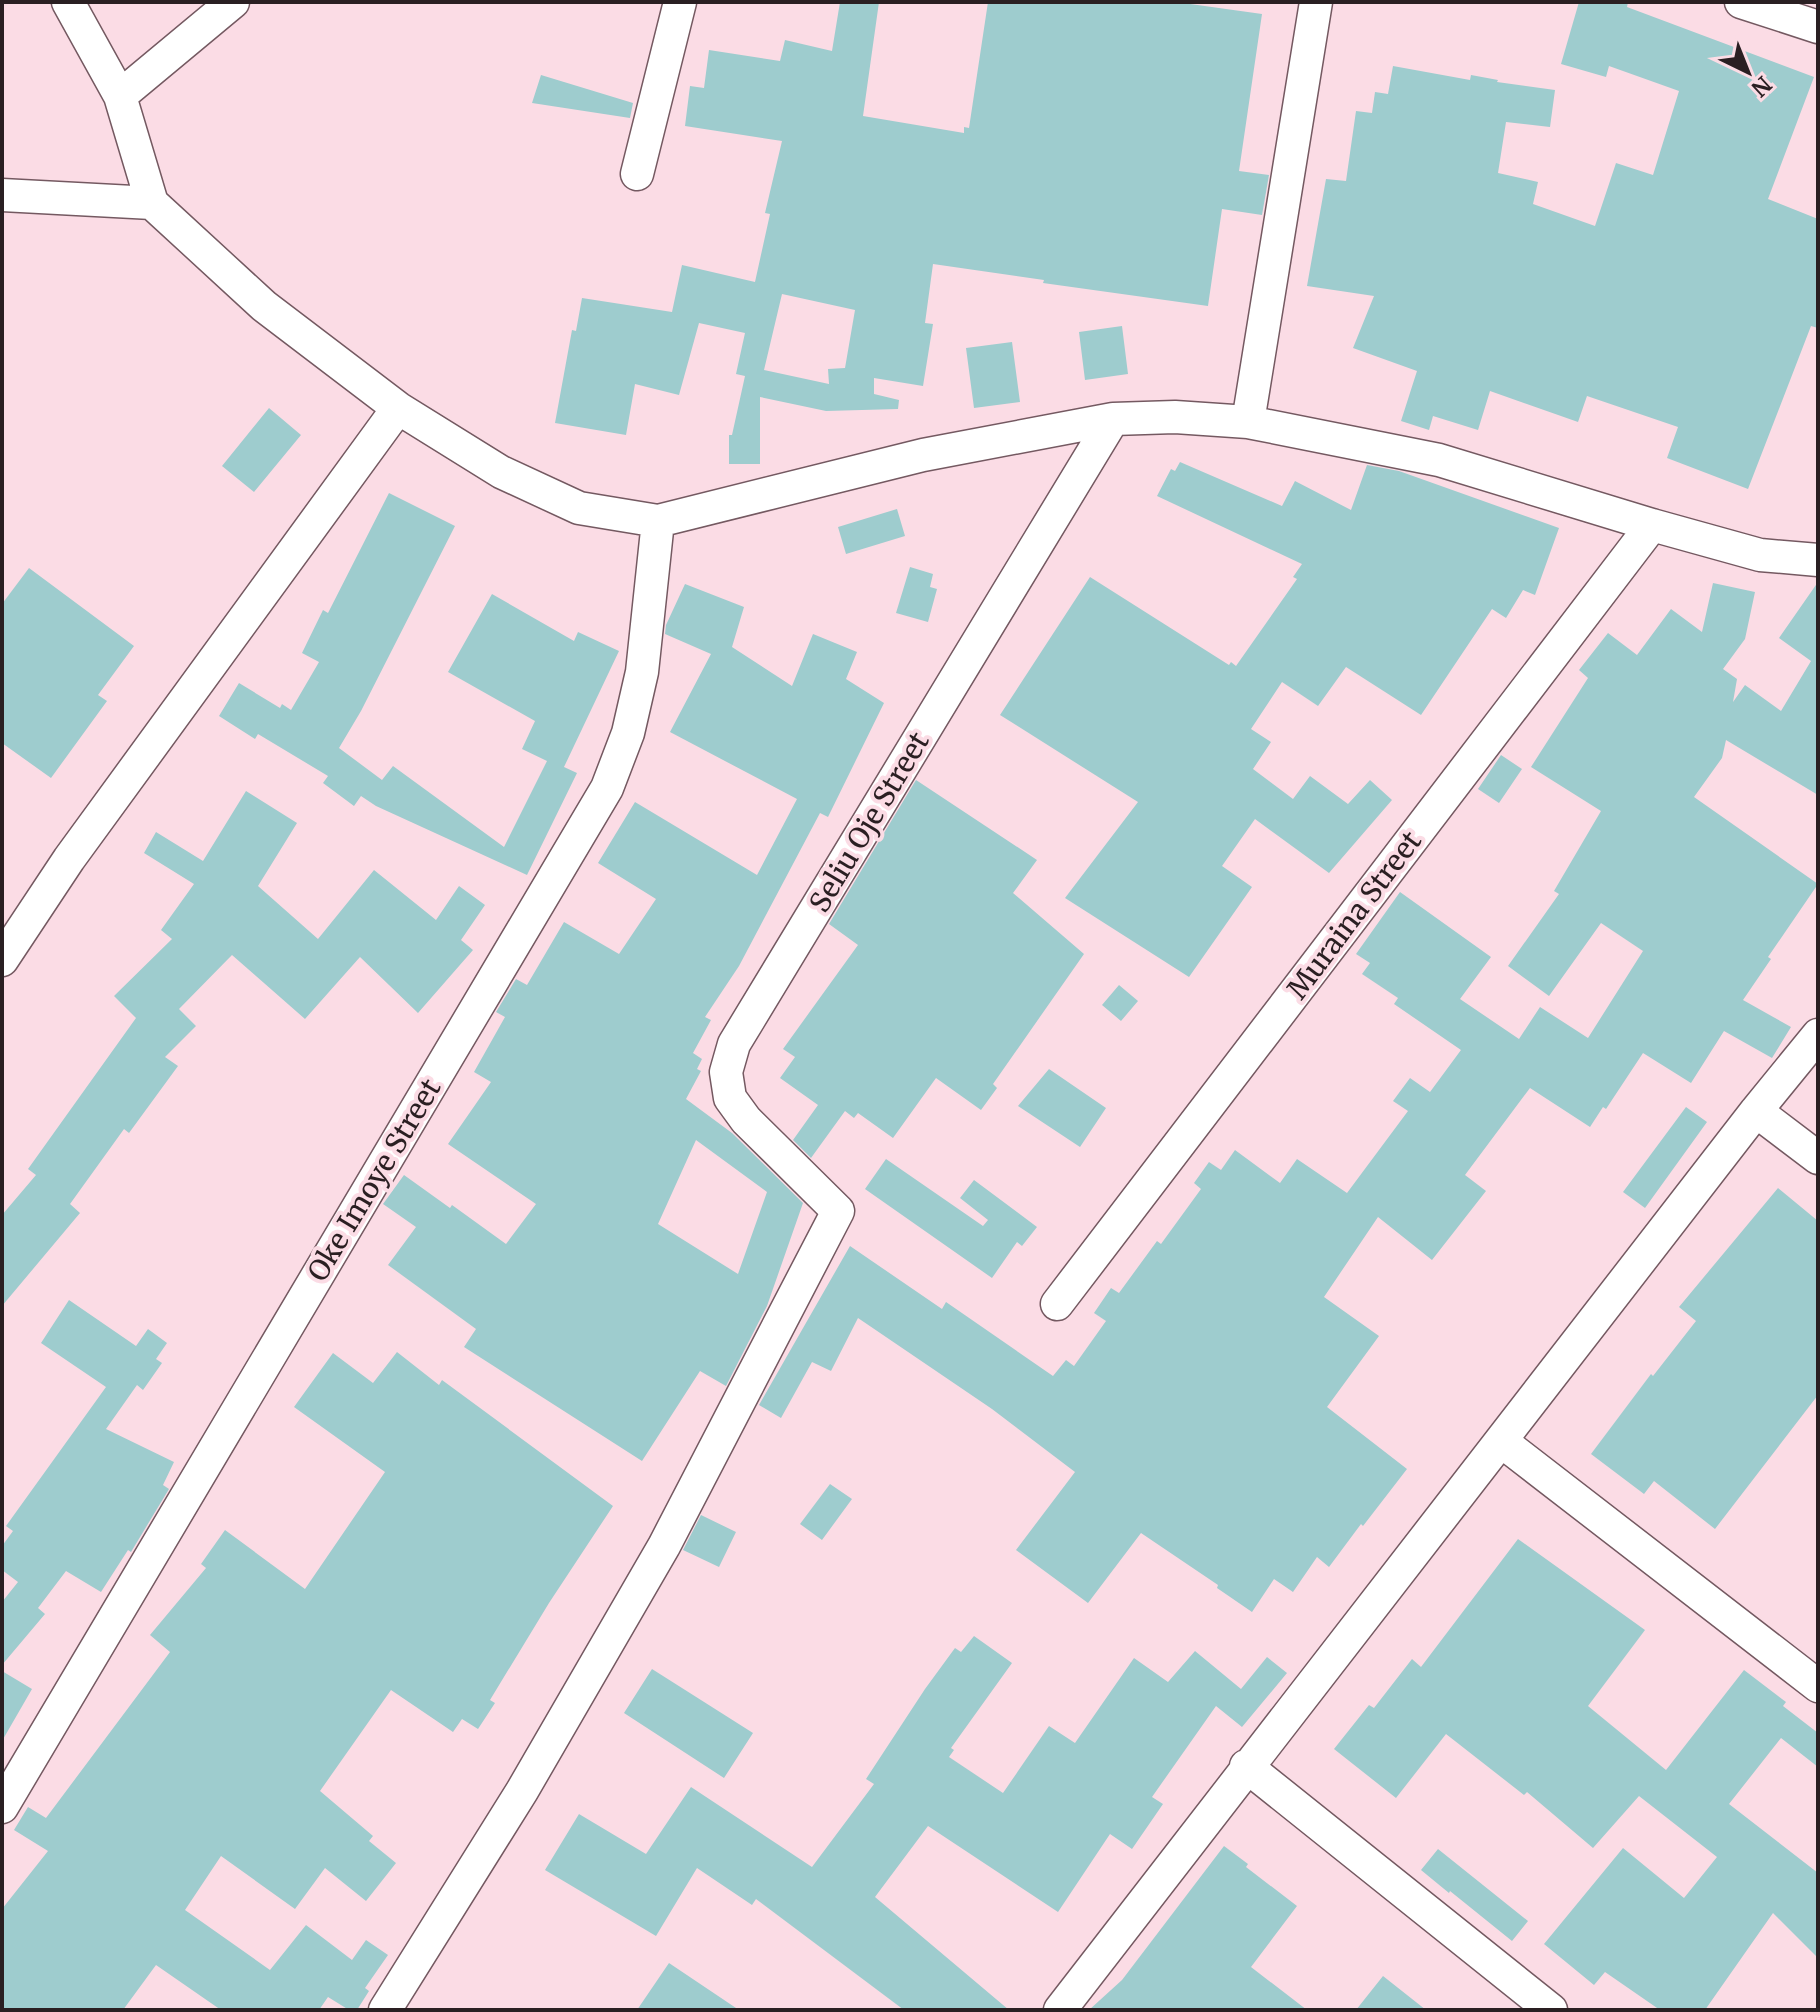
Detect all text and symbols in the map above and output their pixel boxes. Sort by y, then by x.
north arrow [1708,32,1788,112]
text: N [1745,70,1778,103]
street label: Seliu Oje Street [801,725,937,919]
street label: Muraina Street [1279,824,1429,1006]
street label: Oke Imoye Street [299,1072,449,1288]

